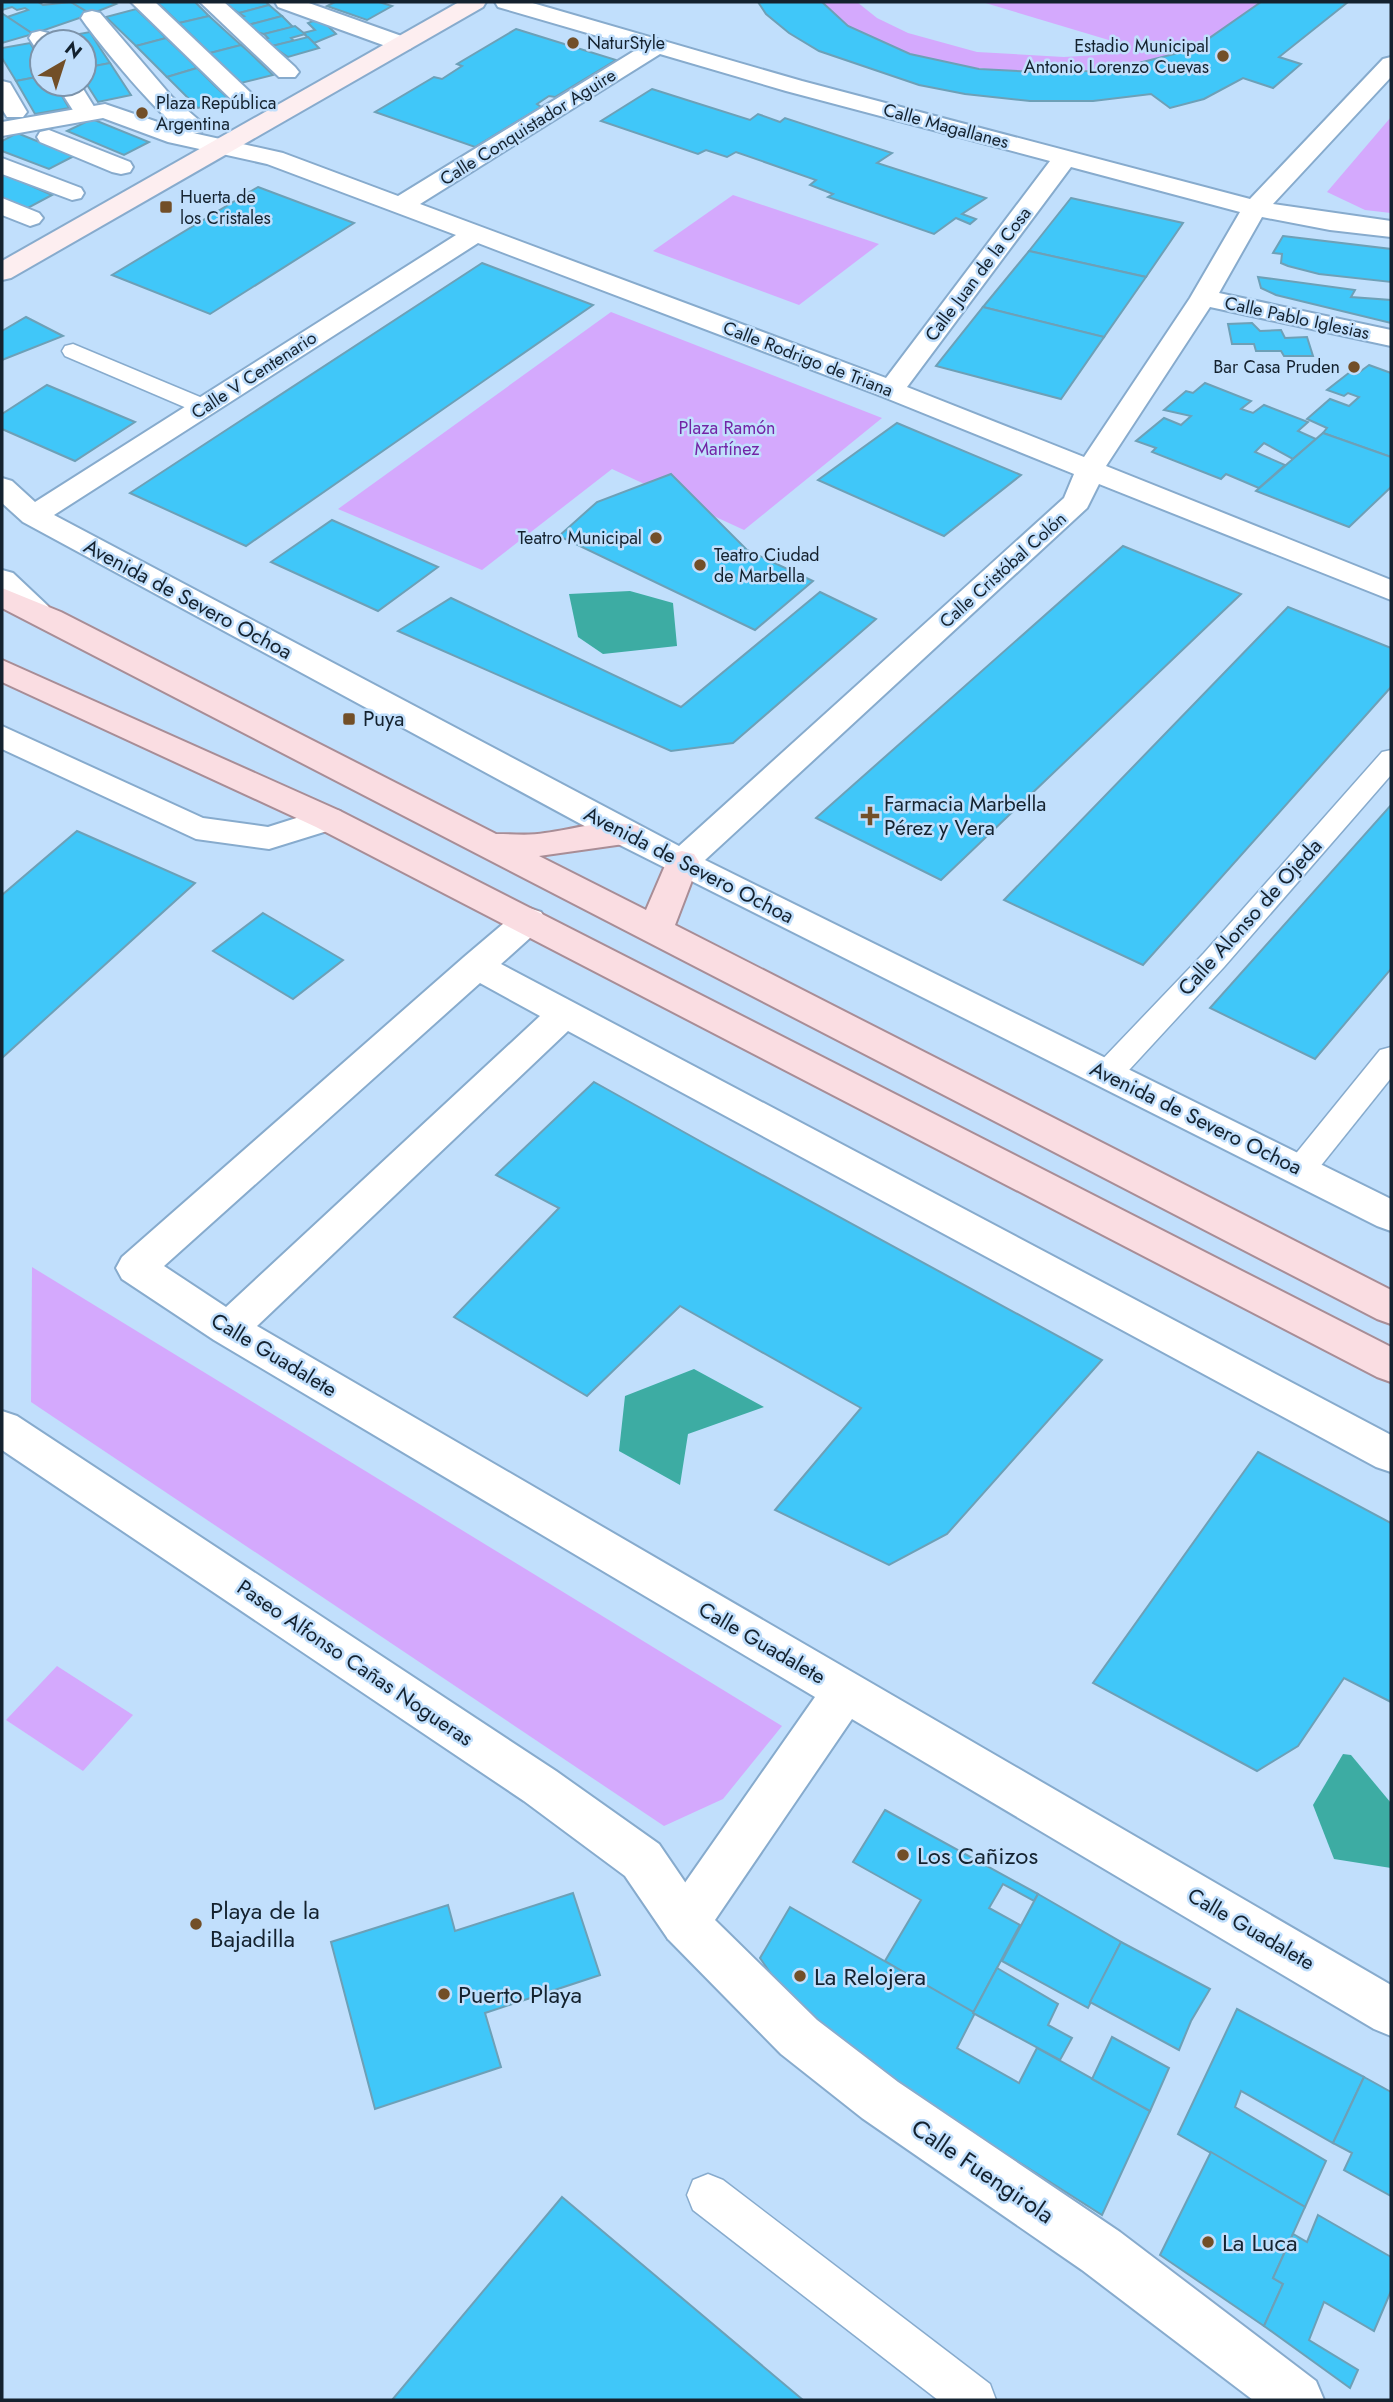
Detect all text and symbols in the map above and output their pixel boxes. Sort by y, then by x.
north arrow [28,28,98,98]
place label: NaturStyle [587,30,665,56]
place label: Estadio Municipal Antonio Lorenzo Cuevas [1024,33,1209,80]
text: N [59,35,88,65]
marker: NaturStyle [565,35,581,51]
marker: Estadio Municipal Antonio Lorenzo Cuevas [1215,48,1231,64]
street label: Calle Conquistador Aguire [435,62,621,192]
place label: Plaza República Argentina [156,90,276,137]
street label: Calle Magallanes [880,97,1012,155]
marker: Plaza República Argentina [134,105,150,121]
place label: Huerta de los Cristales [180,184,271,231]
marker: Huerta de los Cristales [158,199,174,215]
street label: Calle Juan de la Cosa [919,201,1037,347]
street label: Calle Pablo Iglesias [1222,290,1372,346]
street label: Calle Rodrigo de Triana [719,315,897,403]
street label: Calle V Centenario [186,325,322,425]
place label: Bar Casa Pruden [1213,354,1340,380]
marker: Bar Casa Pruden [1346,359,1362,375]
park label: Plaza Ramón Martínez [678,415,776,462]
street label: Calle Cristóbal Colón [934,506,1072,634]
place label: Teatro Municipal [518,525,642,551]
marker: Teatro Municipal [648,530,664,546]
street label: Avenida de Severo Ochoa [78,531,298,667]
place label: Teatro Ciudad de Marbella [714,542,820,589]
marker: Teatro Ciudad de Marbella [692,557,708,573]
place label: Puya [363,704,404,734]
marker: Puya [341,711,357,727]
place label: Farmacia Marbella Pérez y Vera [884,789,1046,843]
street label: Avenida de Severo Ochoa [579,799,799,931]
marker: Farmacia Marbella Pérez y Vera [862,808,878,824]
street label: Calle Alonso de Ojeda [1171,832,1329,1002]
street label: Avenida de Severo Ochoa [1085,1054,1307,1182]
street label: Calle Guadalete [205,1306,343,1405]
street label: Paseo Alfonso Cañas Nogueras [231,1573,479,1753]
street label: Calle Guadalete [693,1594,831,1692]
place label: Los Cañizos [917,1838,1038,1873]
marker: Los Cañizos [895,1847,911,1863]
street label: Calle Guadalete [1182,1880,1320,1978]
place label: Playa de la Bajadilla [210,1893,320,1956]
marker: Playa de la Bajadilla [188,1916,204,1932]
place label: La Relojera [814,1959,926,1994]
marker: La Relojera [792,1968,808,1984]
place label: Puerto Playa [458,1977,582,2012]
marker: Puerto Playa [436,1986,452,2002]
street label: Calle Fuengirola [905,2110,1061,2232]
place label: La Luca [1222,2225,1297,2260]
marker: La Luca [1200,2234,1216,2250]

